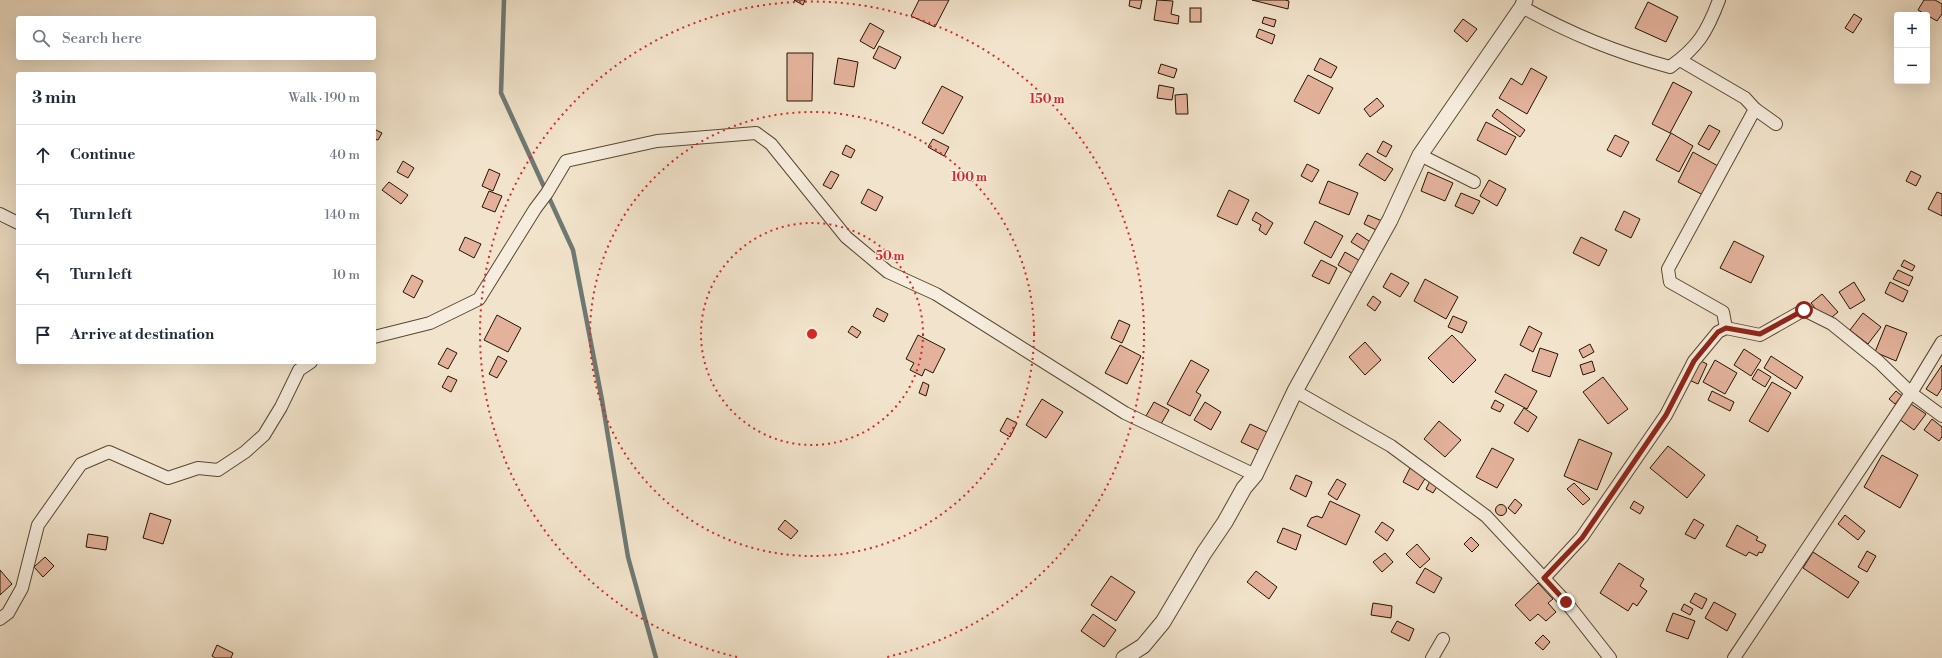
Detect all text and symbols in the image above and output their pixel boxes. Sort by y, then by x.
map controls [1894,12,1930,84]
button: + [1894,12,1930,48]
search box [16,16,376,60]
icon: search [30,27,52,49]
text: Search here [62,29,142,48]
button: − [1894,48,1930,84]
text: 3 min [32,87,76,109]
text: Walk · 190 m [289,90,360,106]
text: 150 m [1030,92,1064,107]
icon: ahead [32,144,54,166]
text: Continue [70,145,135,164]
text: 40 m [330,147,360,163]
text: 100 m [951,170,987,185]
icon: left [32,204,54,226]
text: Turn left [70,205,132,224]
text: 140 m [324,207,360,223]
text: 50 m [875,249,905,264]
icon: left [32,264,54,286]
text: Turn left [70,265,132,284]
text: 10 m [332,267,360,283]
route start [1795,301,1813,319]
icon: arrive [32,324,54,346]
text: Arrive at destination [70,325,214,344]
centre of rings [805,327,819,341]
route end [1557,593,1575,611]

